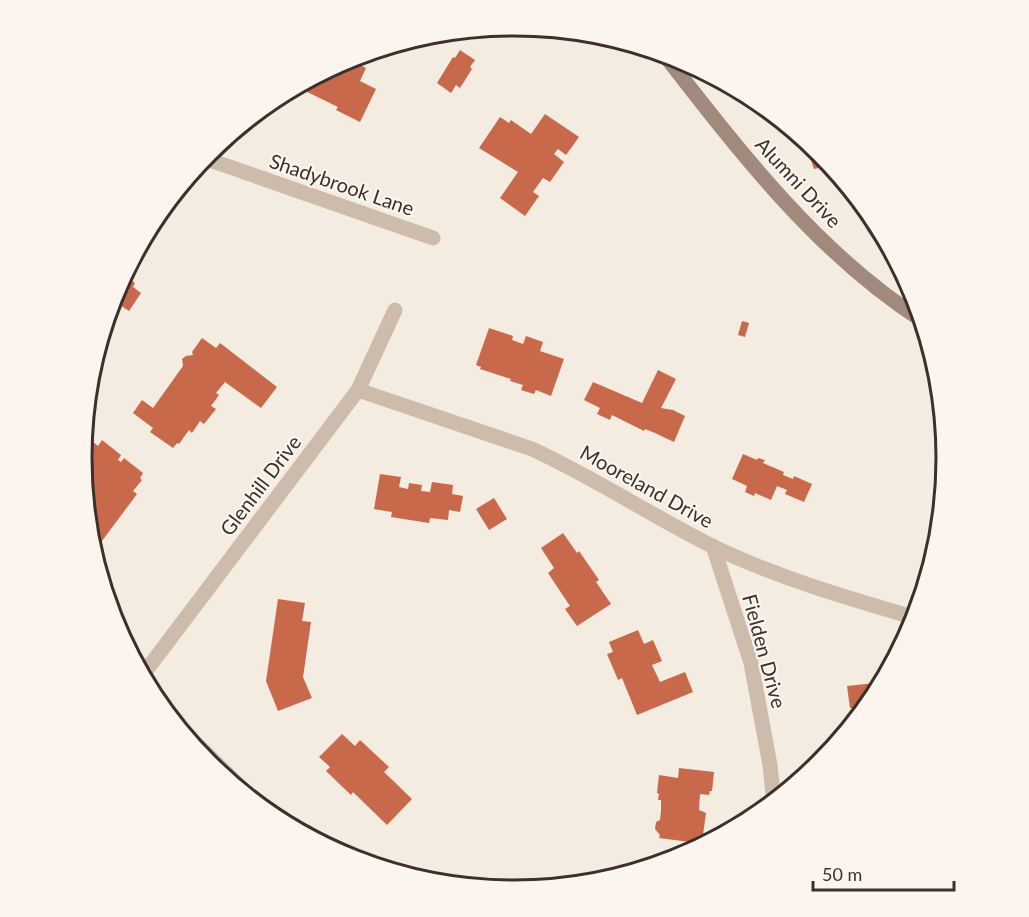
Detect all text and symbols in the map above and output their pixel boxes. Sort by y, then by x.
street label: Alumni Drive [751,132,847,232]
street label: Shadybrook Lane [267,148,417,220]
street label: Glenhill Drive [215,430,305,540]
street label: Mooreland Drive [576,440,718,532]
street label: Fielden Drive [738,591,792,711]
scale bar [813,854,954,892]
text: 50 m [822,863,862,885]

